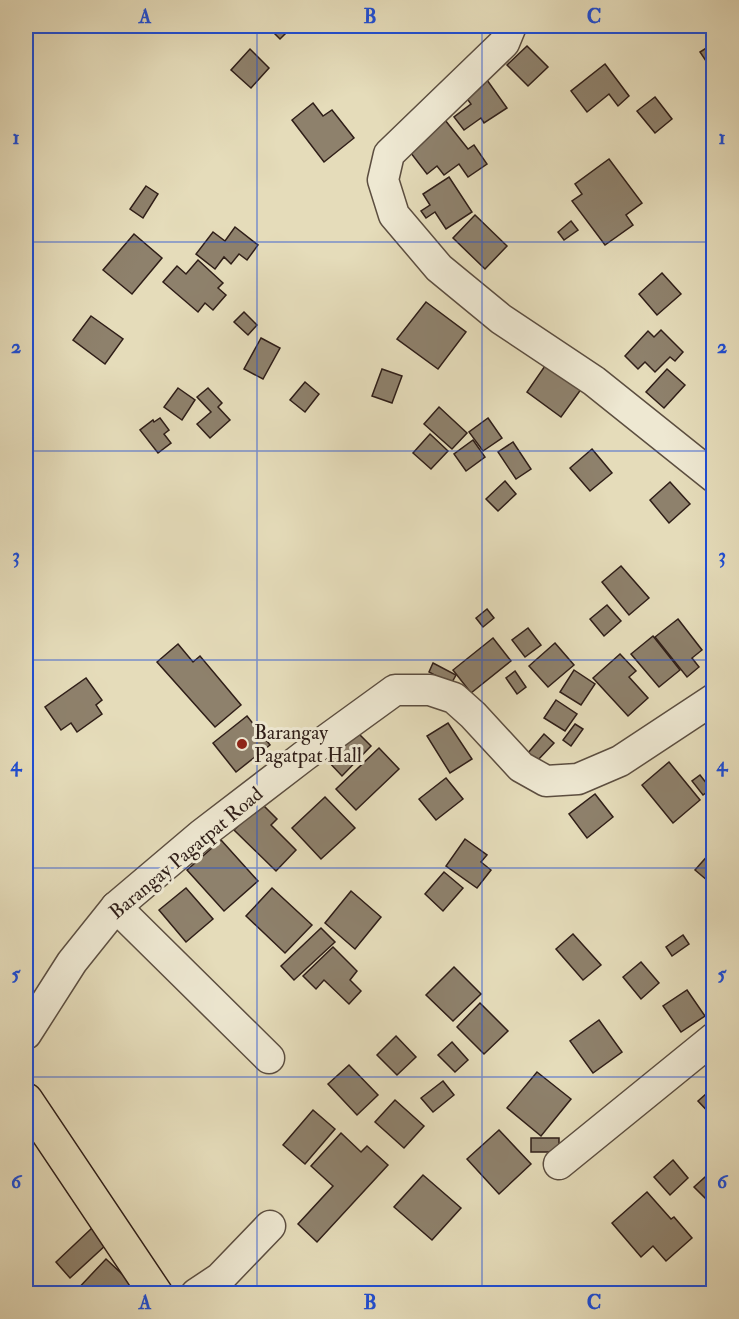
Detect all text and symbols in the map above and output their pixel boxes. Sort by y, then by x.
text: A [138,4,152,29]
text: B [363,4,377,29]
text: C [587,4,601,29]
text: 1 [12,125,20,150]
text: 1 [718,125,726,150]
text: 2 [11,334,21,359]
text: 2 [717,334,727,359]
text: 3 [12,543,20,568]
text: 3 [718,543,726,568]
place label: Barangay Pagatpat Hall [254,720,362,769]
marker: Barangay Pagatpat Hall [235,737,249,751]
text: 4 [10,752,23,777]
text: 4 [716,752,729,777]
street label: Barangay Pagatpat Road [104,781,269,925]
text: 5 [12,961,22,986]
text: 5 [718,961,728,986]
text: 6 [11,1169,23,1194]
text: 6 [717,1169,729,1194]
text: A [138,1290,152,1315]
text: B [363,1290,377,1315]
text: C [587,1290,601,1315]

